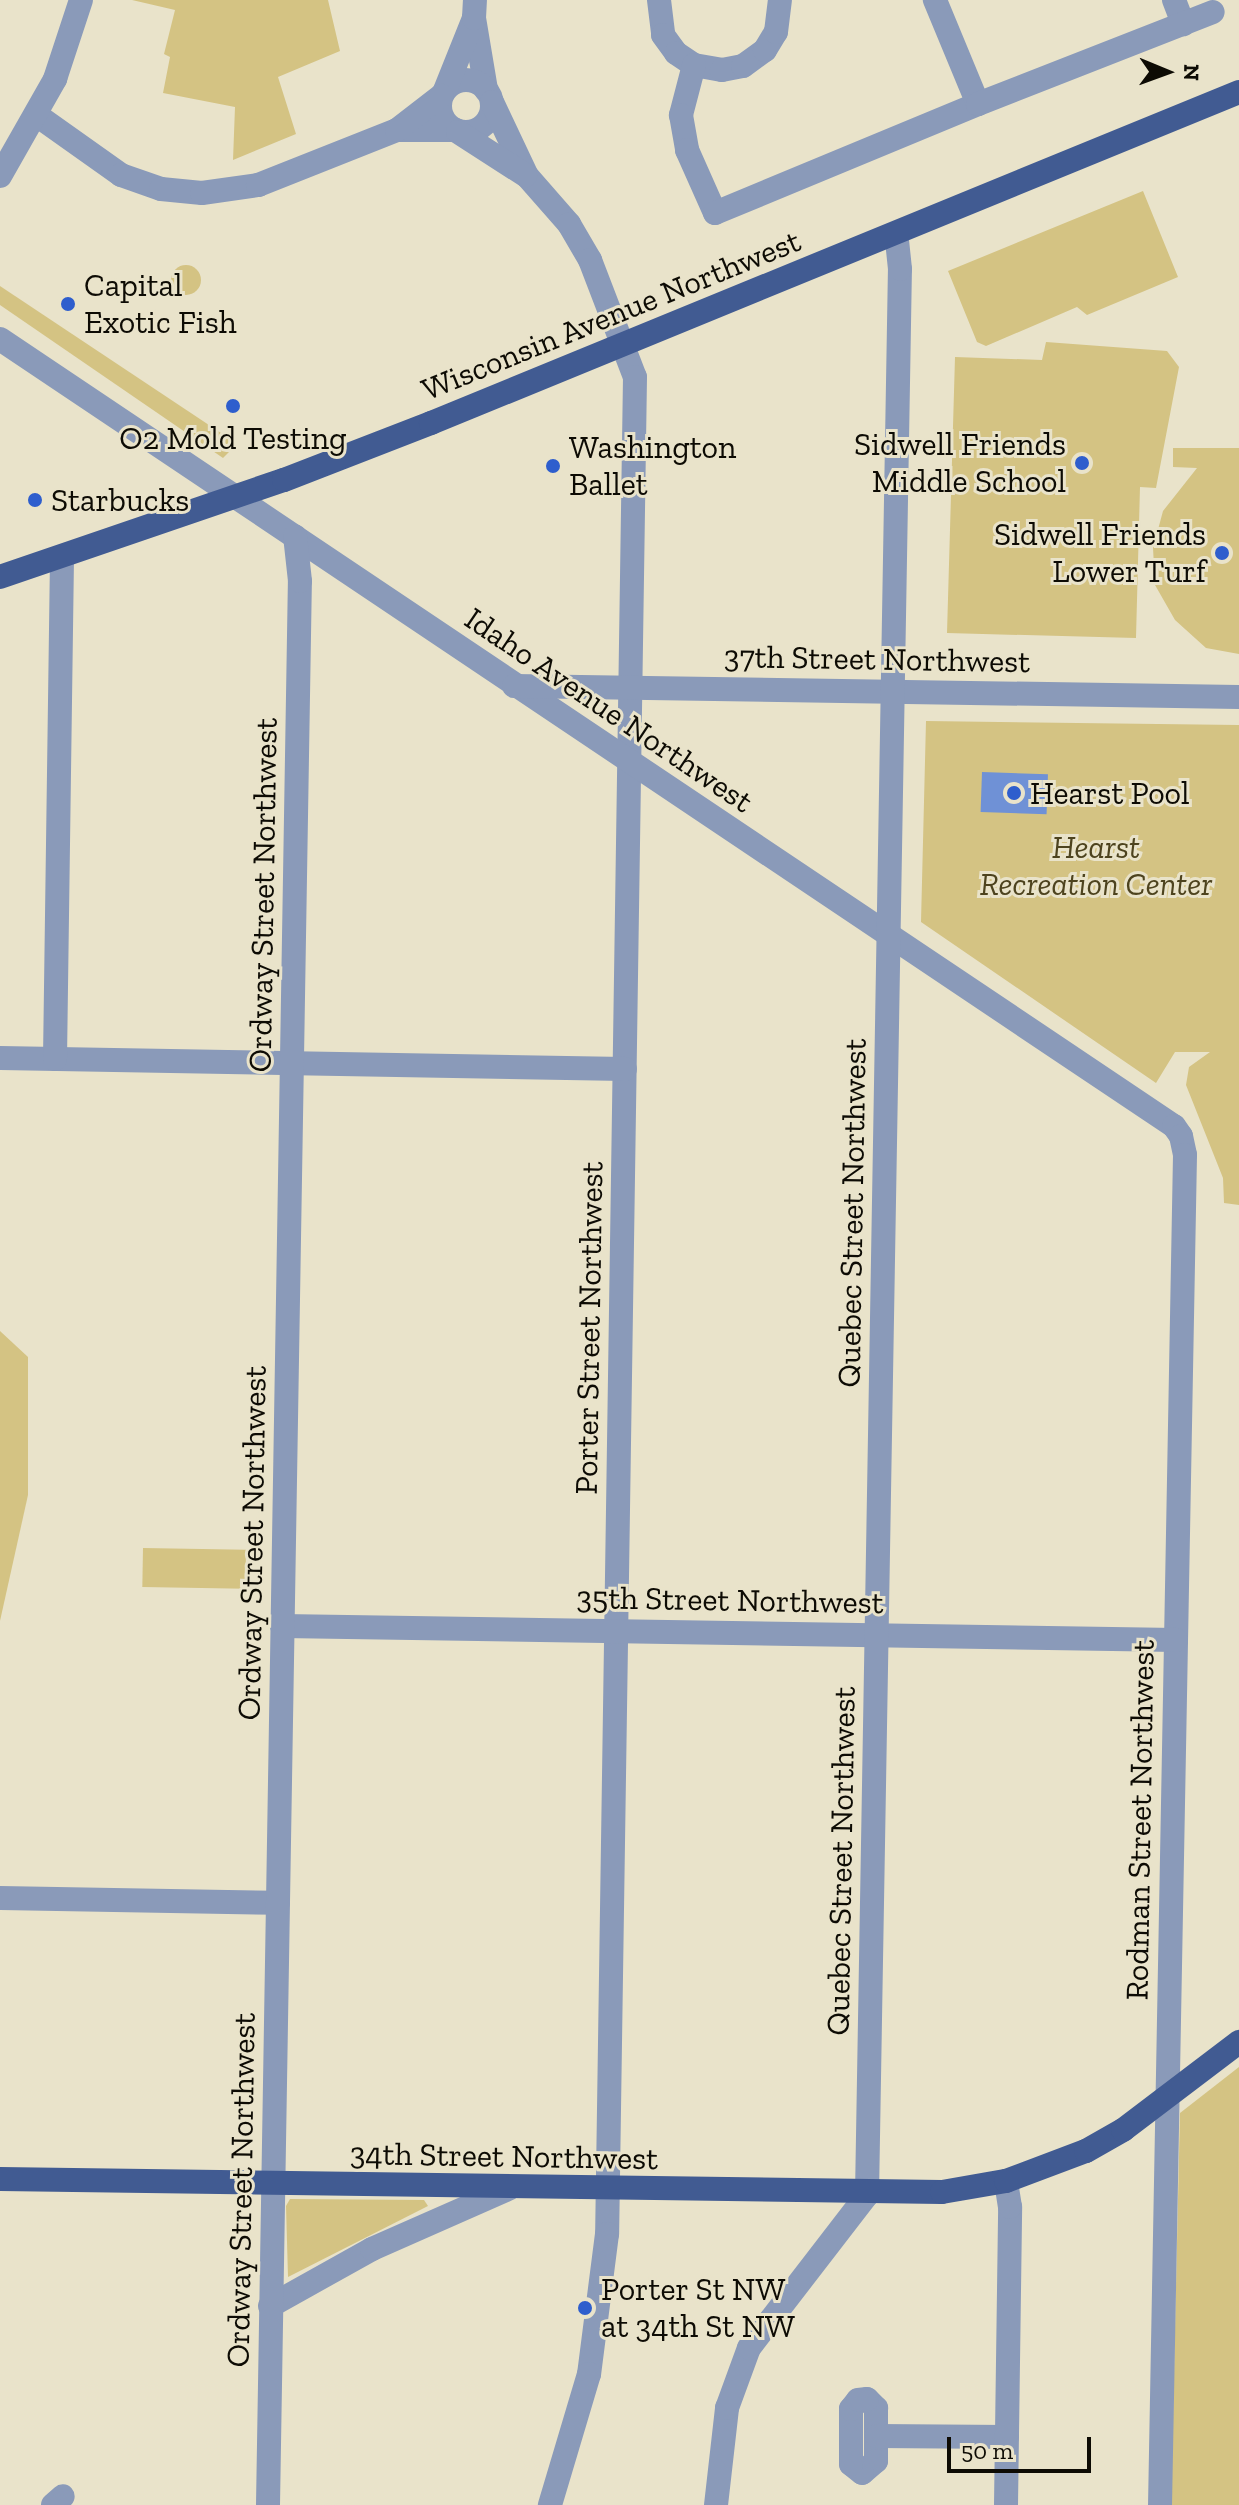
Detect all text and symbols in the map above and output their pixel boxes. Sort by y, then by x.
north arrow [1127,32,1207,112]
text: N [1178,64,1205,81]
street label: Wisconsin Avenue Northwest [416,221,806,409]
place label: Capital Exotic Fish [84,267,237,342]
marker: Capital Exotic Fish [59,295,77,313]
marker: O2 Mold Testing [224,397,242,415]
place label: O2 Mold Testing [119,419,347,457]
place label: Sidwell Friends Middle School [854,426,1066,501]
place label: Washington Ballet [569,429,736,504]
marker: Sidwell Friends Middle School [1073,454,1091,472]
marker: Washington Ballet [544,457,562,475]
place label: Starbucks [51,481,189,519]
marker: Starbucks [26,491,44,509]
place label: Sidwell Friends Lower Turf [994,516,1206,591]
marker: Sidwell Friends Lower Turf [1213,544,1231,562]
street label: Idaho Avenue Northwest [457,599,761,821]
street label: 37th Street Northwest [723,637,1031,681]
street label: Ordway Street Northwest [241,717,285,1073]
place label: Hearst Pool [1030,774,1190,812]
marker: Hearst Pool [1005,784,1023,802]
park label: Hearst Recreation Center [980,829,1212,904]
street label: Quebec Street Northwest [830,1038,874,1388]
street label: Porter Street Northwest [567,1161,611,1495]
street label: Ordway Street Northwest [230,1365,274,1721]
street label: 35th Street Northwest [576,1578,884,1622]
street label: Rodman Street Northwest [1118,1639,1162,2001]
street label: Quebec Street Northwest [819,1686,863,2036]
street label: Ordway Street Northwest [219,2012,263,2368]
street label: 34th Street Northwest [349,2134,659,2178]
place label: Porter St NW at 34th St NW [601,2271,795,2346]
marker: Porter St NW at 34th St NW [576,2299,594,2317]
scale bar [951,2421,1095,2471]
text: 50 m [961,2436,1013,2465]

